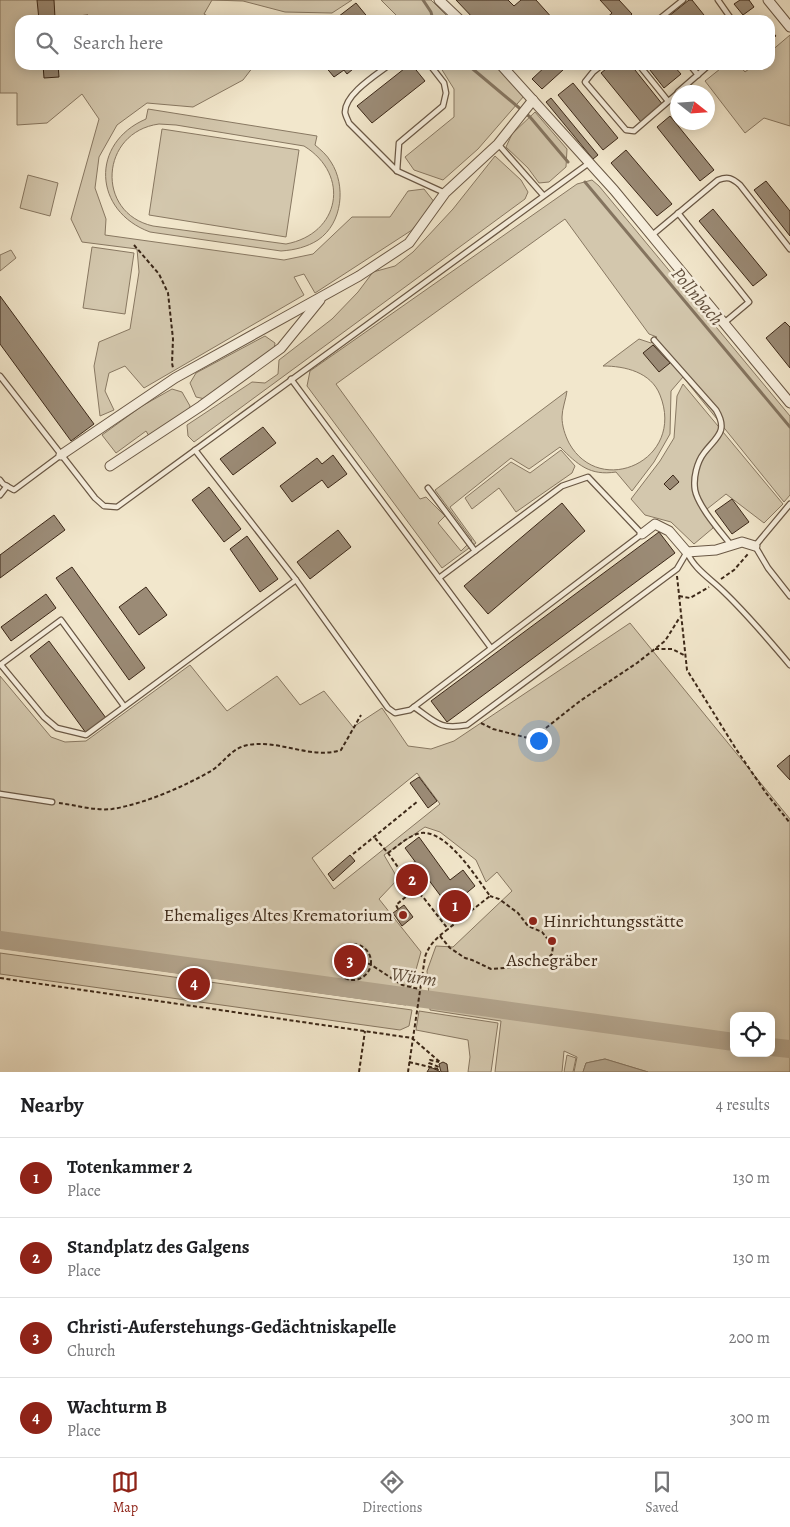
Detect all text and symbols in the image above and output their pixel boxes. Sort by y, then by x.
search box [15,15,775,70]
icon: search [33,29,61,57]
text: Search here [73,30,163,56]
north arrow [670,85,715,130]
water label: Pollnbach [665,262,729,331]
your location [526,728,552,754]
pin: 2 [396,861,428,899]
pin: 1 [439,887,471,925]
place label: Ehemaliges Altes Krematorium [164,903,393,927]
marker: Ehemaliges Altes Krematorium [397,909,409,921]
place label: Hinrichtungsstätte [543,909,684,933]
marker: Hinrichtungsstätte [527,915,539,927]
marker: Aschegräber [546,935,558,947]
pin: 3 [334,942,366,980]
place label: Aschegräber [505,948,598,972]
water label: Würm [389,961,438,993]
pin: 4 [178,965,210,1003]
map controls [730,1012,775,1057]
button: locate [730,1012,775,1057]
text: Nearby [20,1091,83,1119]
text: 4 results [716,1094,770,1116]
text: Totenkammer 2 [67,1154,192,1180]
text: 1 [33,1167,39,1189]
text: 130 m [733,1167,770,1189]
text: Place [67,1180,101,1202]
text: Standplatz des Galgens [67,1234,250,1260]
text: 2 [32,1247,40,1269]
text: 130 m [733,1247,770,1269]
text: Place [67,1260,101,1282]
text: Christi-Auferstehungs-Gedächtniskapelle [67,1314,396,1340]
text: 3 [33,1327,39,1349]
text: 200 m [729,1327,770,1349]
text: Church [67,1340,116,1362]
text: Wachturm B [67,1394,167,1420]
text: 4 [32,1407,40,1429]
text: 300 m [730,1407,770,1429]
text: Place [67,1420,101,1442]
tab: Map [111,1468,139,1517]
tab: Directions [362,1468,422,1517]
tab: Saved [645,1468,679,1517]

